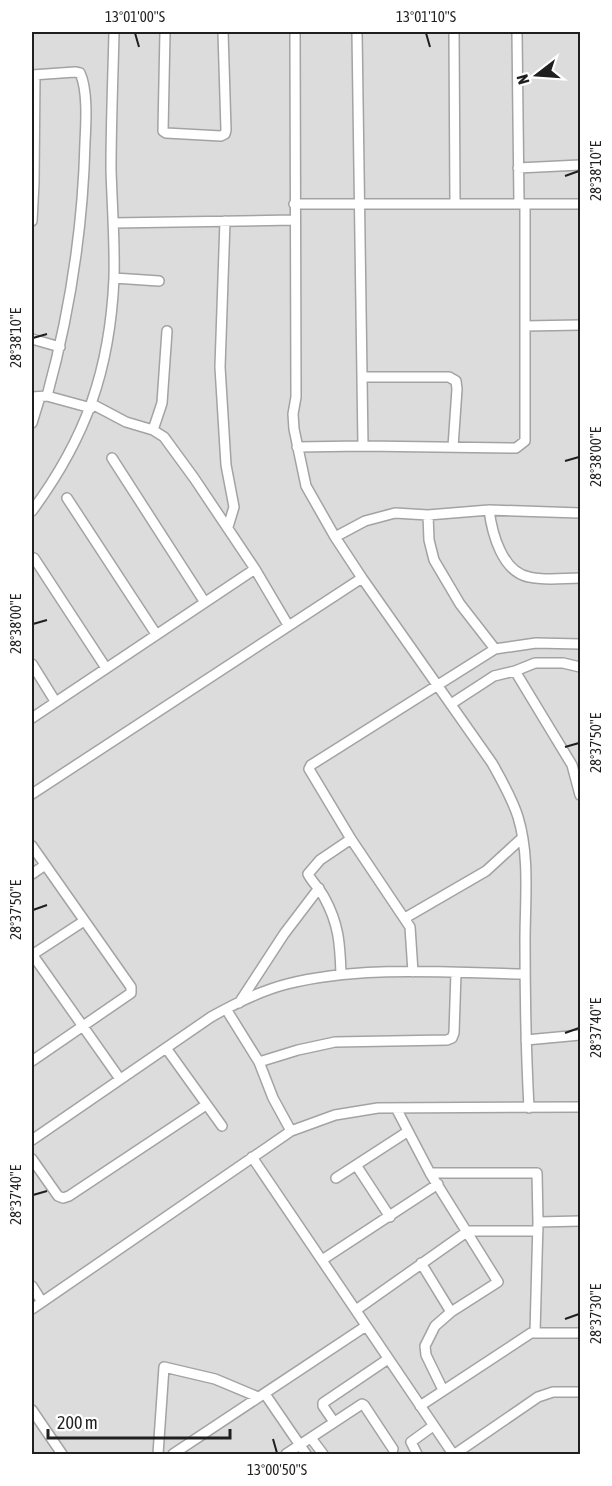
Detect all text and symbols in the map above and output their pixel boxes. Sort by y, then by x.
text: 13°01'00"S [105,8,165,25]
text: 13°01'10"S [396,8,456,25]
north arrow [507,45,567,105]
text: N [513,72,533,87]
text: 28°38'10"E [587,140,604,201]
text: 28°38'10"E [7,307,24,368]
text: 28°38'00"E [587,426,604,487]
text: 28°38'00"E [7,593,24,654]
text: 28°37'50"E [587,712,604,773]
text: 28°37'50"E [7,879,24,940]
text: 28°37'40"E [587,997,604,1058]
text: 28°37'40"E [7,1164,24,1225]
text: 28°37'30"E [587,1283,604,1344]
scale bar [48,1402,230,1440]
text: 200 m [57,1412,98,1433]
text: 13°00'50"S [247,1461,307,1478]

